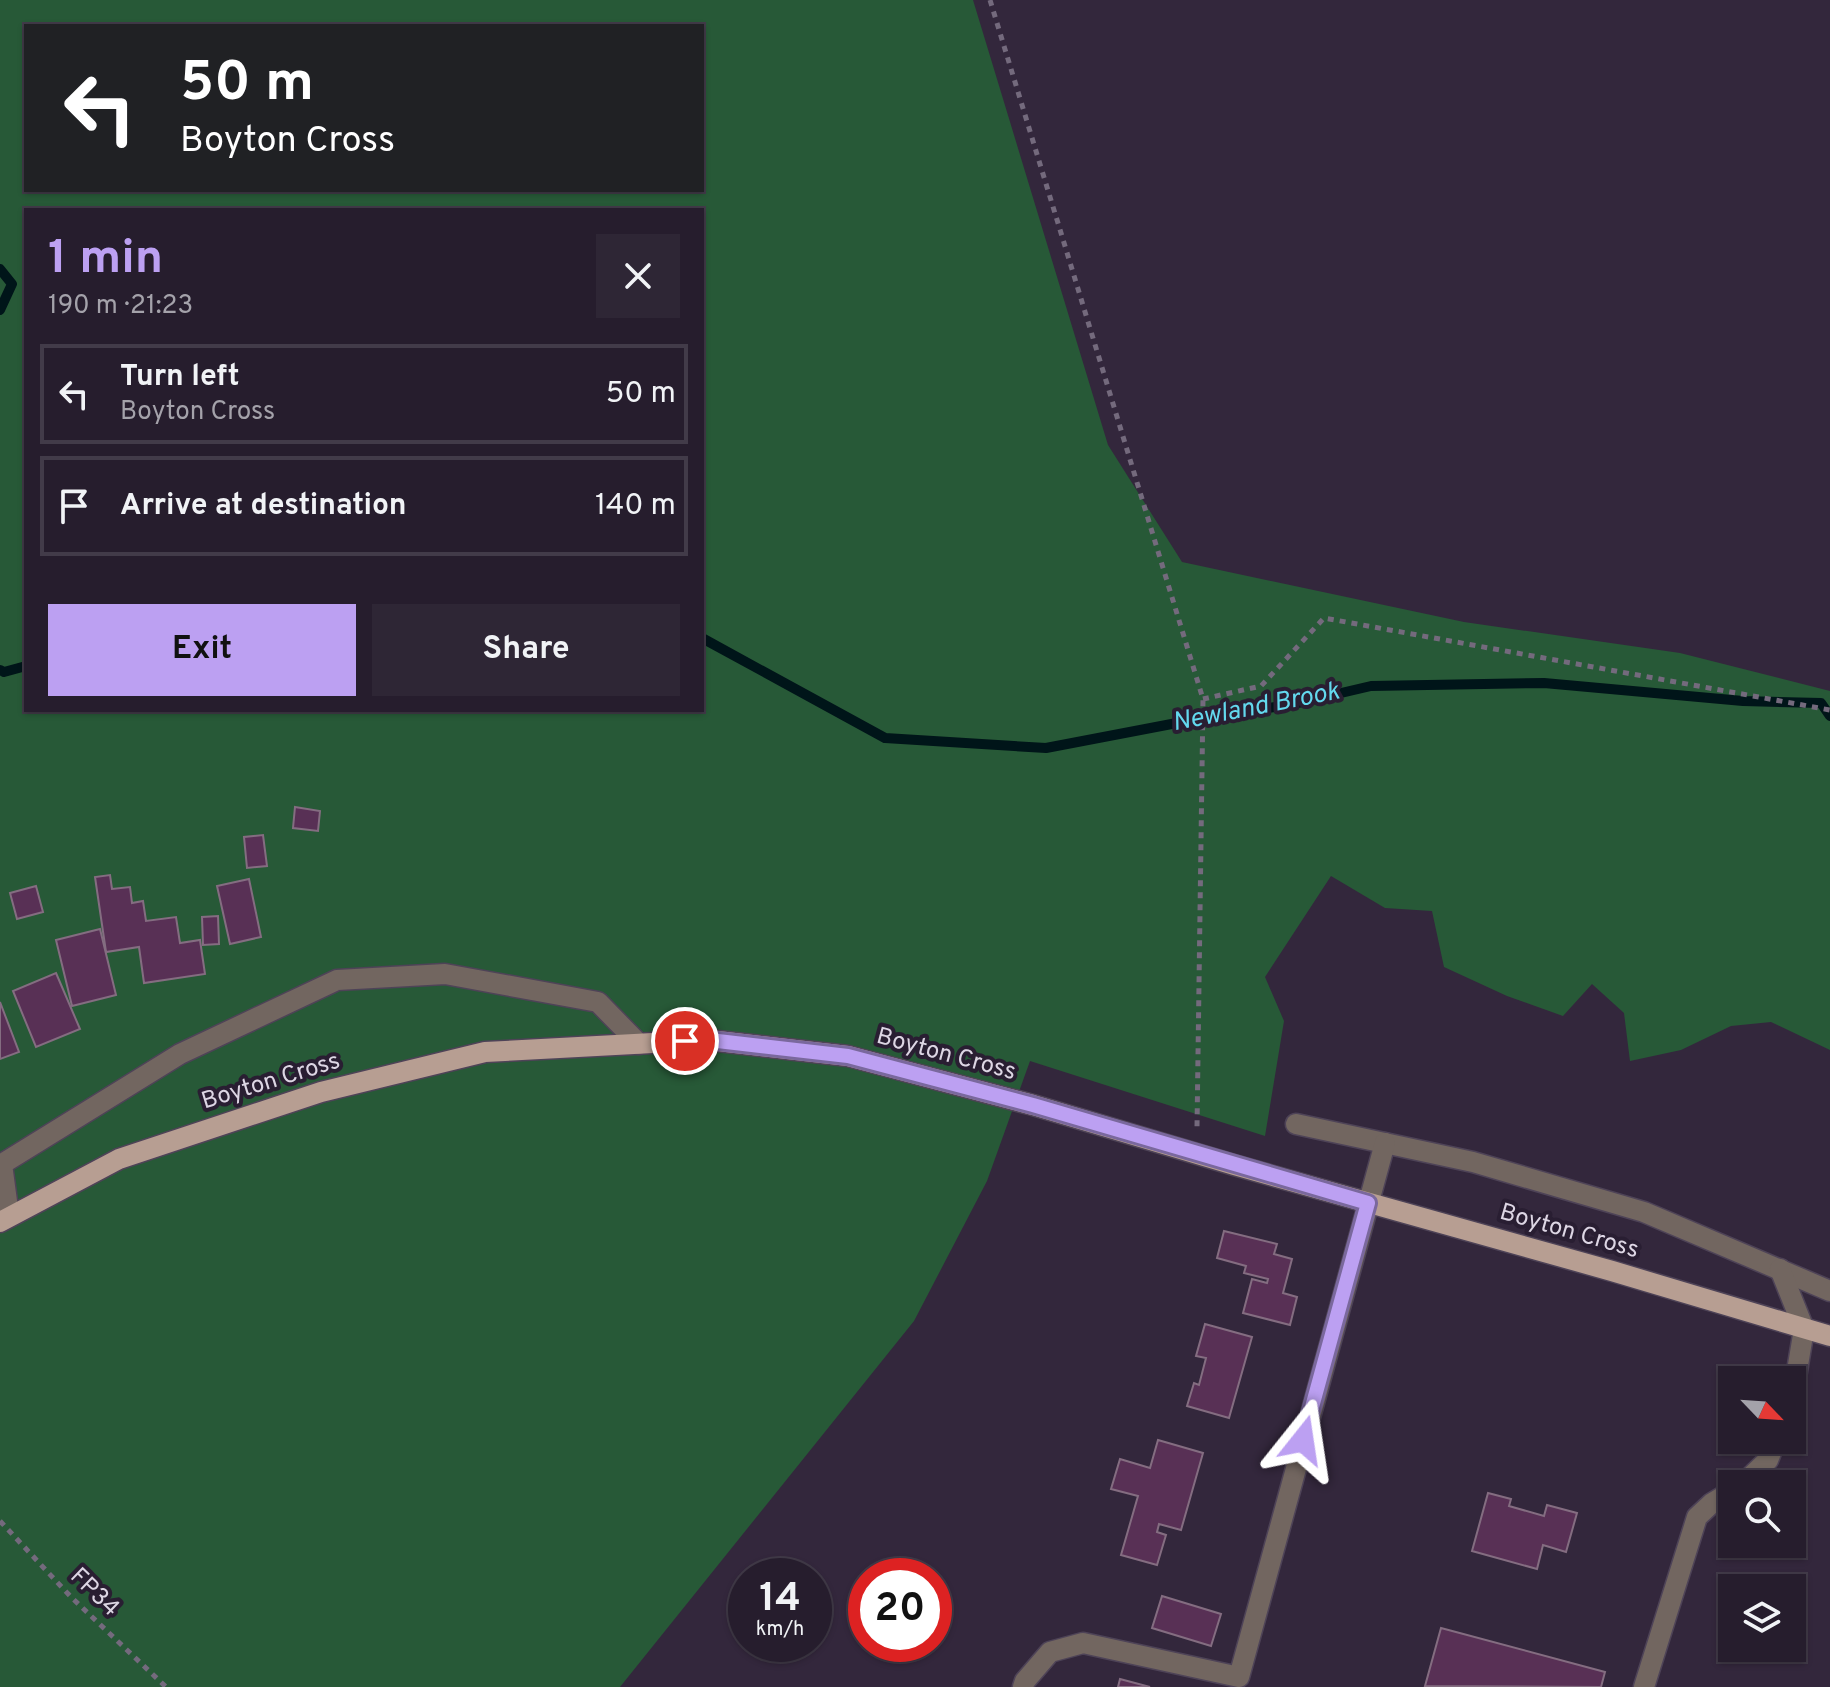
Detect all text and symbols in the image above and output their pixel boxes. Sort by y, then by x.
text: 50 m [180,50,314,120]
icon: left [48,56,152,160]
text: Boyton Cross [180,119,395,165]
text: 1 min [48,230,163,290]
button: close [596,234,680,318]
text: 190 m · 21:23 [48,290,193,323]
text: Turn left [120,359,240,396]
icon: left [52,372,96,416]
text: 50 m [606,376,676,413]
text: Boyton Cross [120,396,275,429]
icon: arrive [52,484,96,528]
text: Arrive at destination [120,488,406,525]
text: 140 m [595,488,676,525]
button: Exit [48,604,356,696]
button: Share [372,604,680,696]
water label: Newland Brook [1170,675,1343,740]
pin [651,1007,719,1075]
icon: arrive [663,1019,707,1063]
street label: Boyton Cross [873,1022,1019,1088]
street label: Boyton Cross [198,1047,344,1117]
street label: Boyton Cross [1496,1198,1642,1266]
north arrow [1718,1366,1806,1454]
map controls [1718,1366,1806,1662]
position arrow [1261,1398,1345,1482]
button: search [1718,1470,1806,1558]
speed limit sign: 20 [848,1558,952,1662]
street label: FP34 [63,1562,125,1624]
button: layers [1718,1574,1806,1662]
text: 14 [759,1575,801,1625]
text: km/h [756,1617,804,1643]

